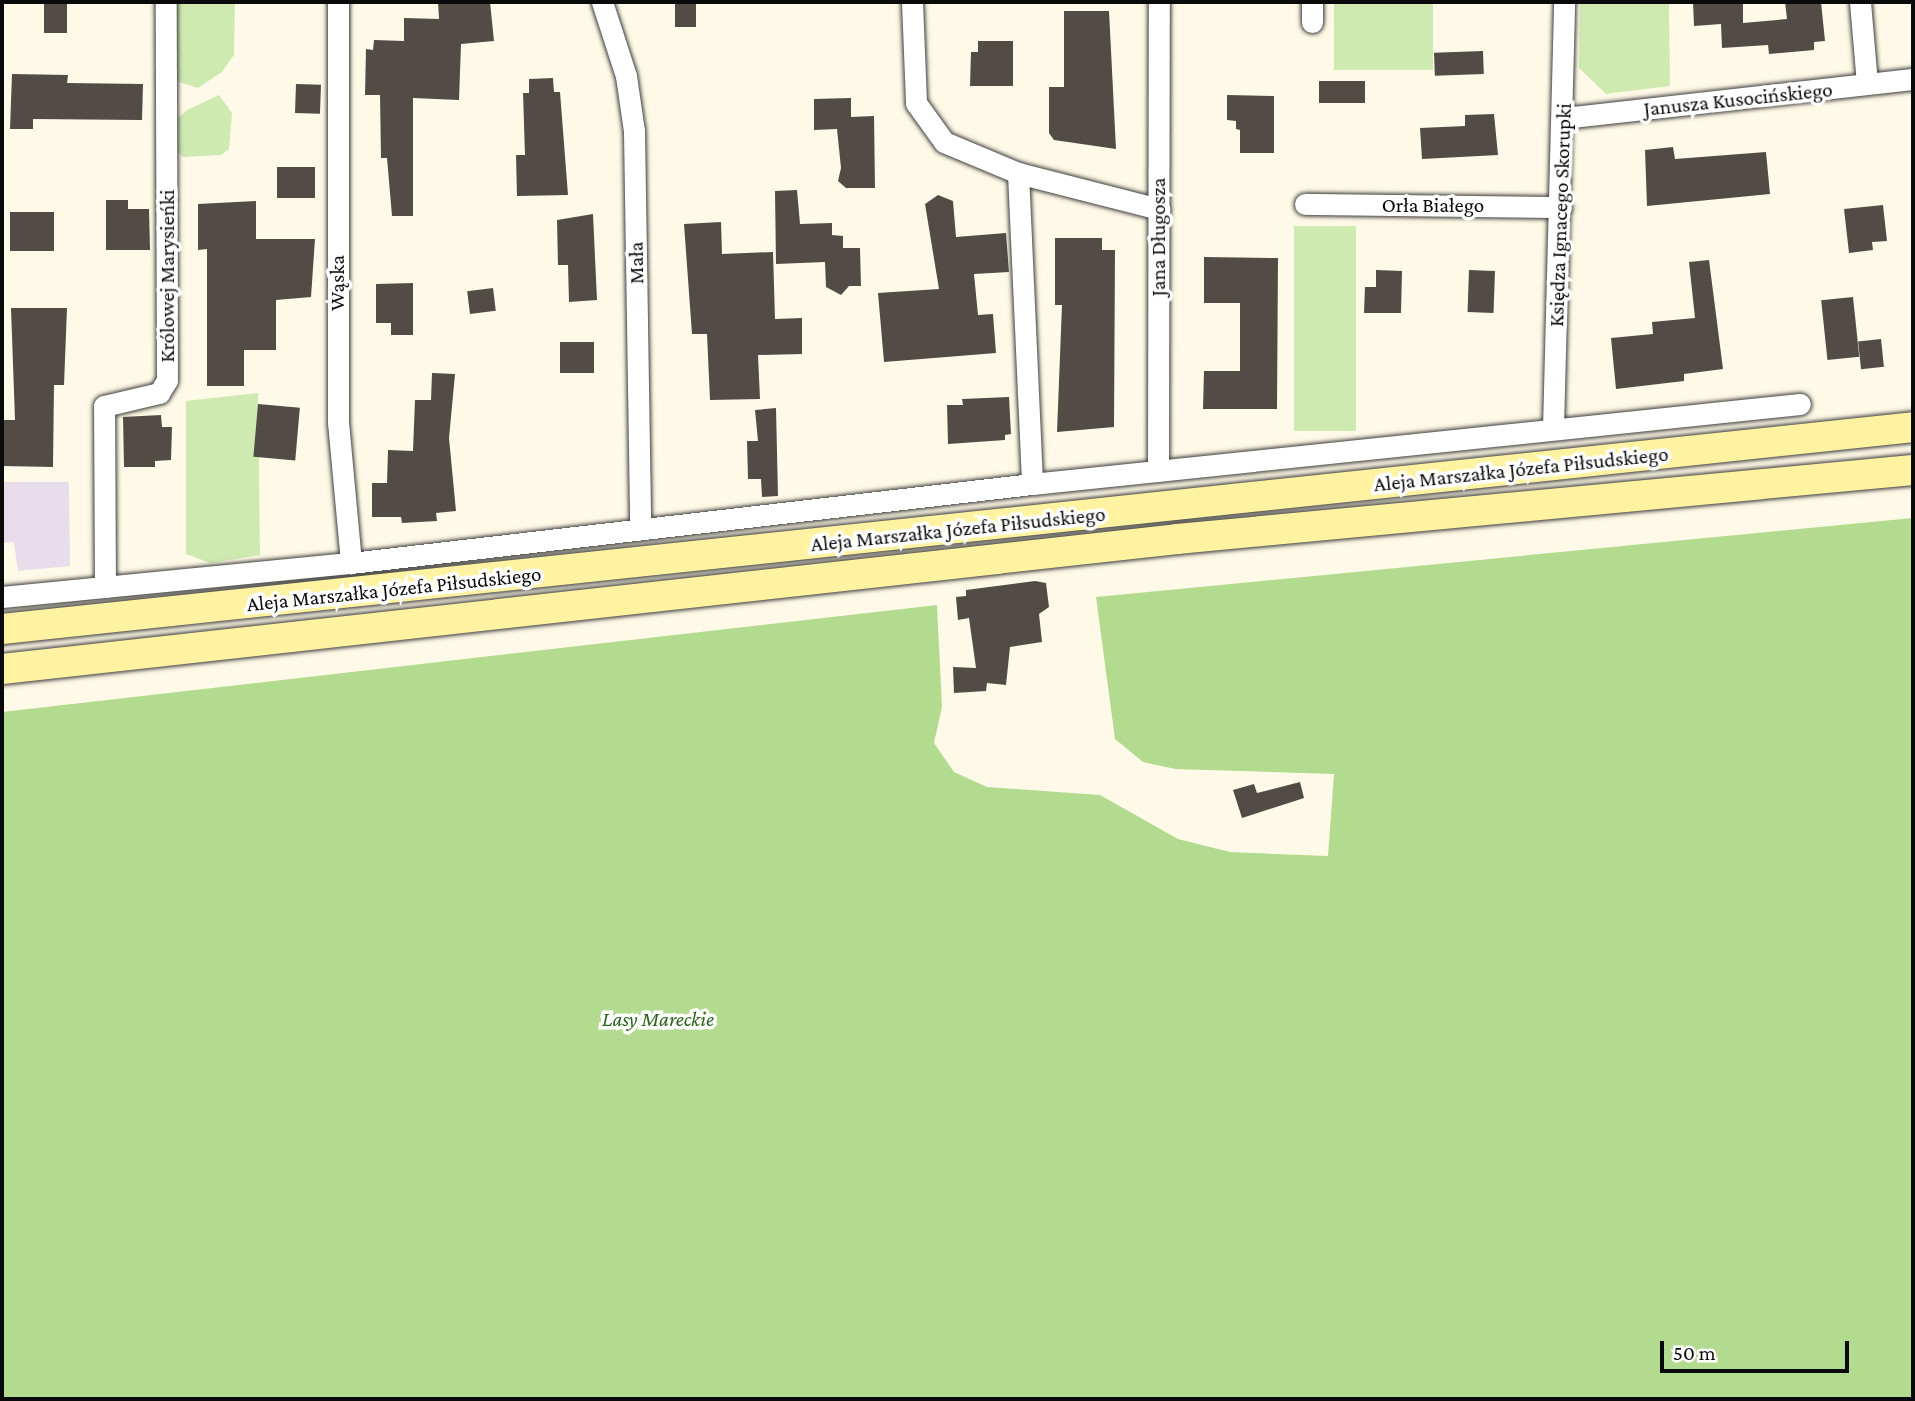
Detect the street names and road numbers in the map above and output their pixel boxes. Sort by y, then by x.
street label: Janusza Kusocińskiego [1642,77,1834,121]
street label: Księdza Ignacego Skorupki [1544,103,1576,327]
street label: Jana Długosza [1145,178,1171,296]
street label: Królowej Marysieńki [154,190,180,362]
street label: Orła Białego [1382,192,1484,218]
street label: Mała [623,242,649,284]
street label: Wąska [324,255,350,311]
street label: Aleja Marszałka Józefa Piłsudskiego [1372,441,1670,497]
street label: Aleja Marszałka Józefa Piłsudskiego [809,501,1107,557]
street label: Aleja Marszałka Józefa Piłsudskiego [245,561,543,617]

